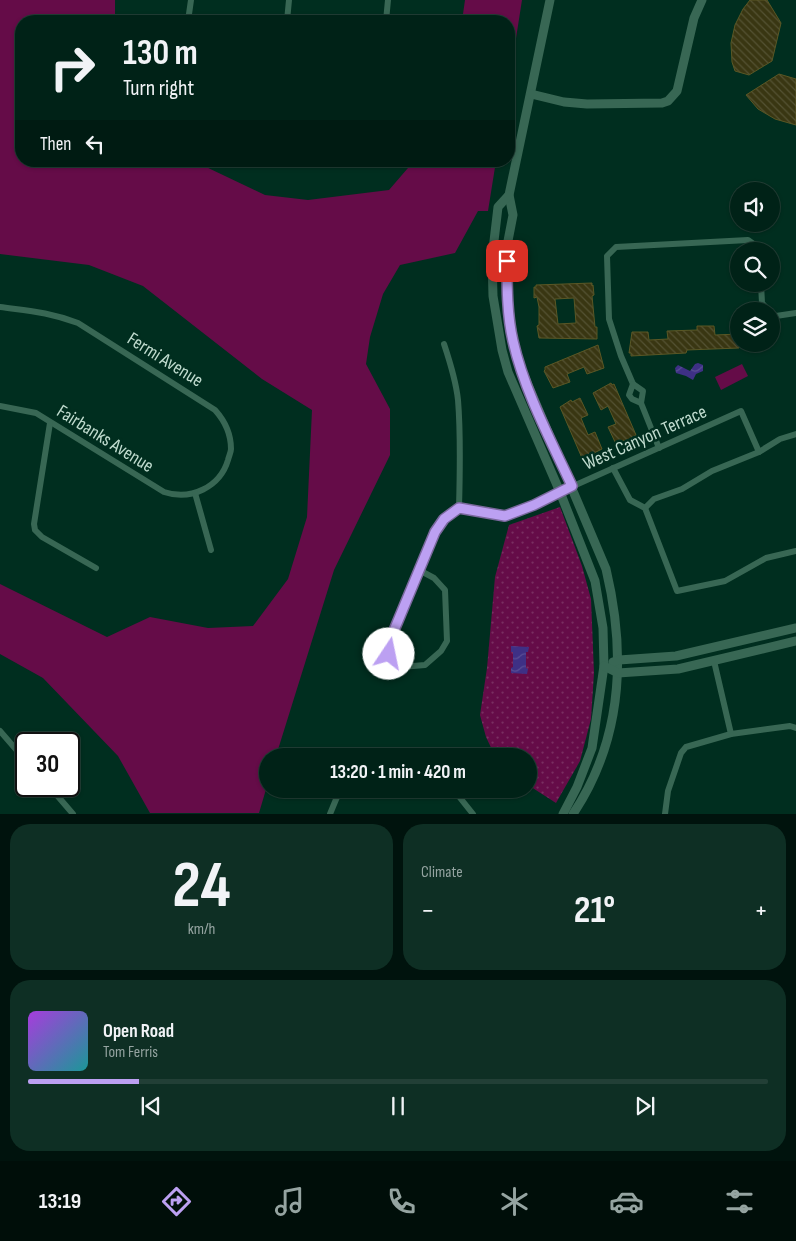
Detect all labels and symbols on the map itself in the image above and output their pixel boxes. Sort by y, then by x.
pin [486,240,528,282]
street label: Fermi Avenue [123,328,207,392]
street label: Fairbanks Avenue [52,400,158,478]
street label: West Canyon Terrace [580,400,710,476]
position arrow [362,627,414,679]
speed limit sign: 30 [15,732,80,797]

